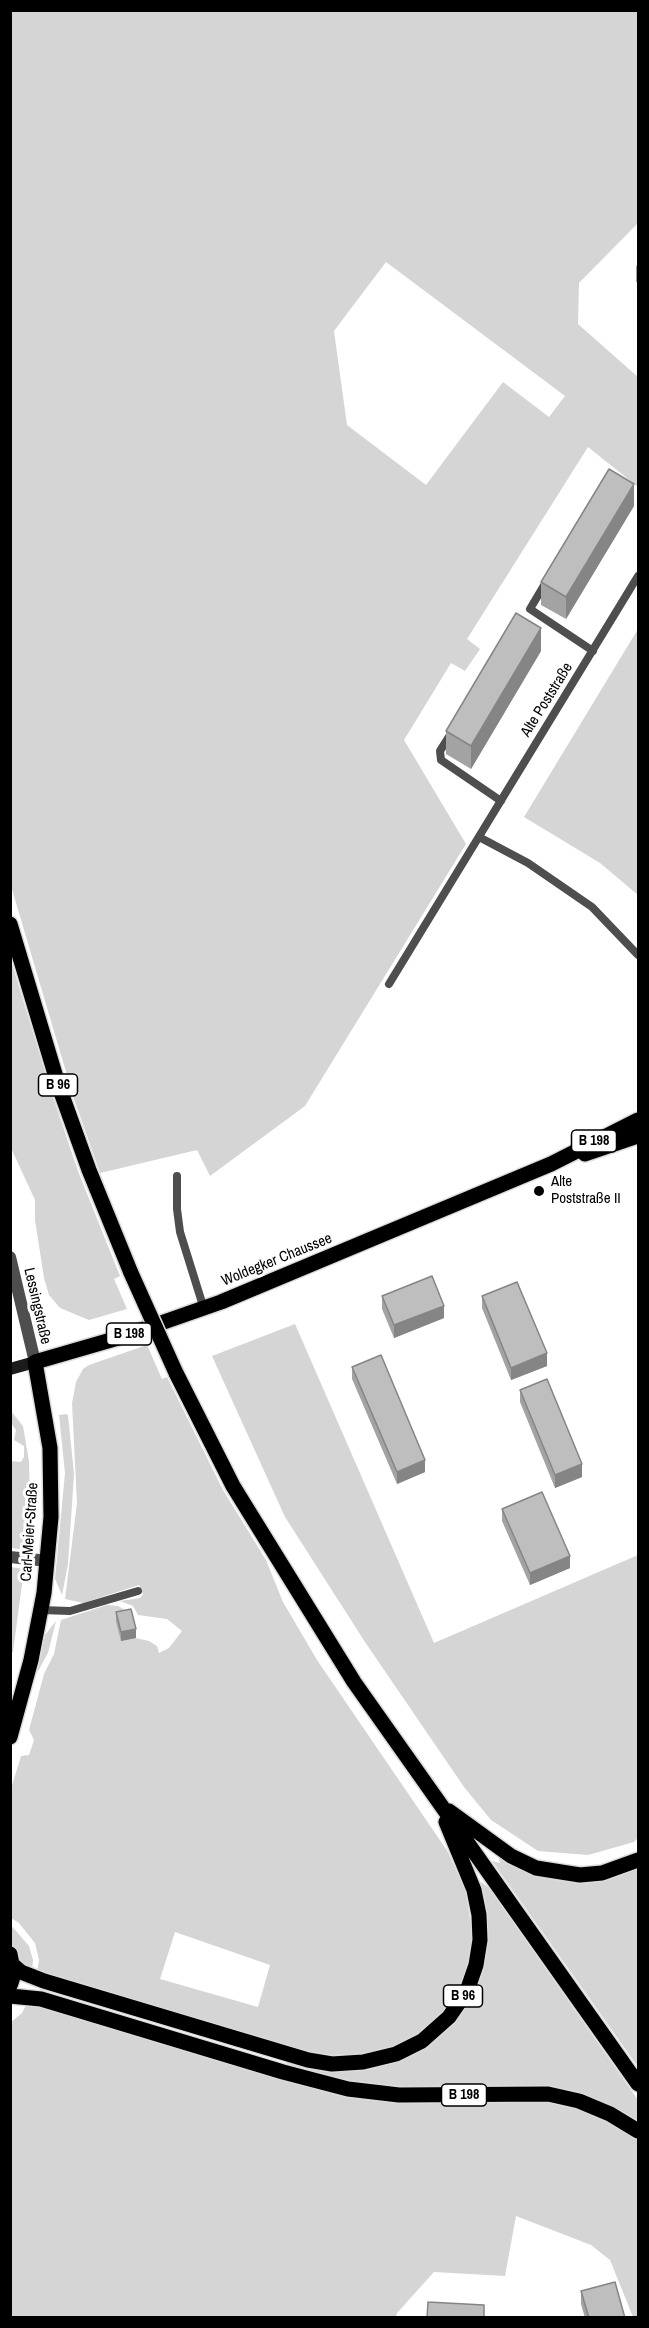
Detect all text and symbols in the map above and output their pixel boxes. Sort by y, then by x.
street label: Alte Poststraße [517,660,577,740]
road number: B 96 [38,1074,78,1096]
road number: B 198 [572,1130,616,1152]
place label: Alte Poststraße II [551,1173,621,1208]
marker: Alte Poststraße II [532,1184,546,1198]
street label: Woldegker Chaussee [219,1230,335,1290]
street label: Lessingstraße [19,1266,55,1346]
road number: B 198 [106,1323,152,1345]
street label: Carl-Meier-Straße [18,1482,42,1582]
road number: B 96 [444,1985,482,2007]
road number: B 198 [442,2084,486,2106]

